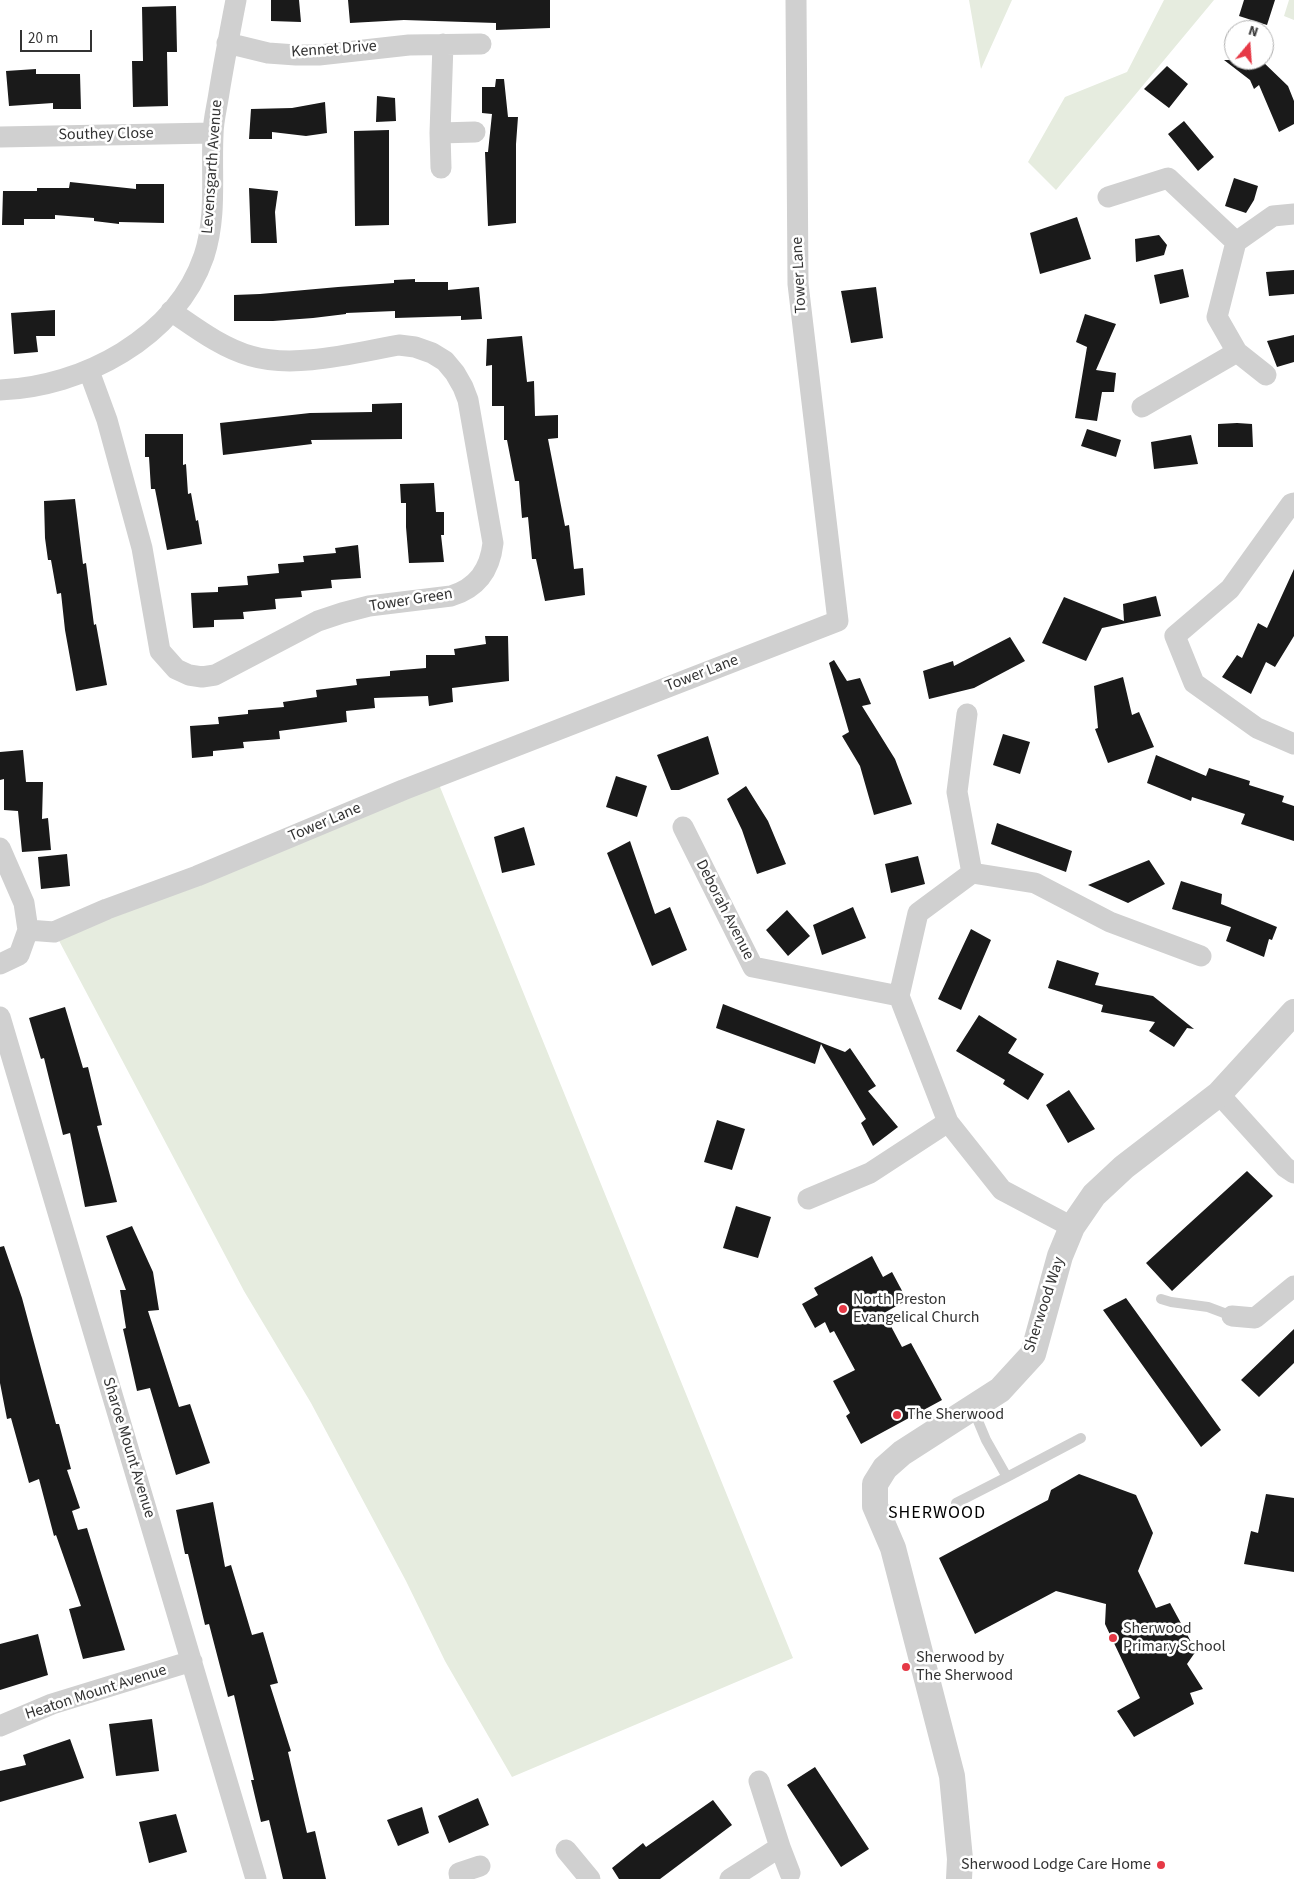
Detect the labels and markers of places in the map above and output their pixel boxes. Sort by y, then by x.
place label: North Preston Evangelical Church [853,1290,979,1328]
marker: North Preston Evangelical Church [837,1303,849,1315]
place label: The Sherwood [907,1405,1004,1425]
marker: The Sherwood [891,1409,903,1421]
place label: Sherwood Primary School [1123,1619,1225,1657]
marker: Sherwood Primary School [1107,1632,1119,1644]
place label: Sherwood by The Sherwood [916,1648,1013,1686]
marker: Sherwood by The Sherwood [900,1661,912,1673]
place label: Sherwood Lodge Care Home [961,1855,1151,1875]
marker: Sherwood Lodge Care Home [1155,1859,1167,1871]

